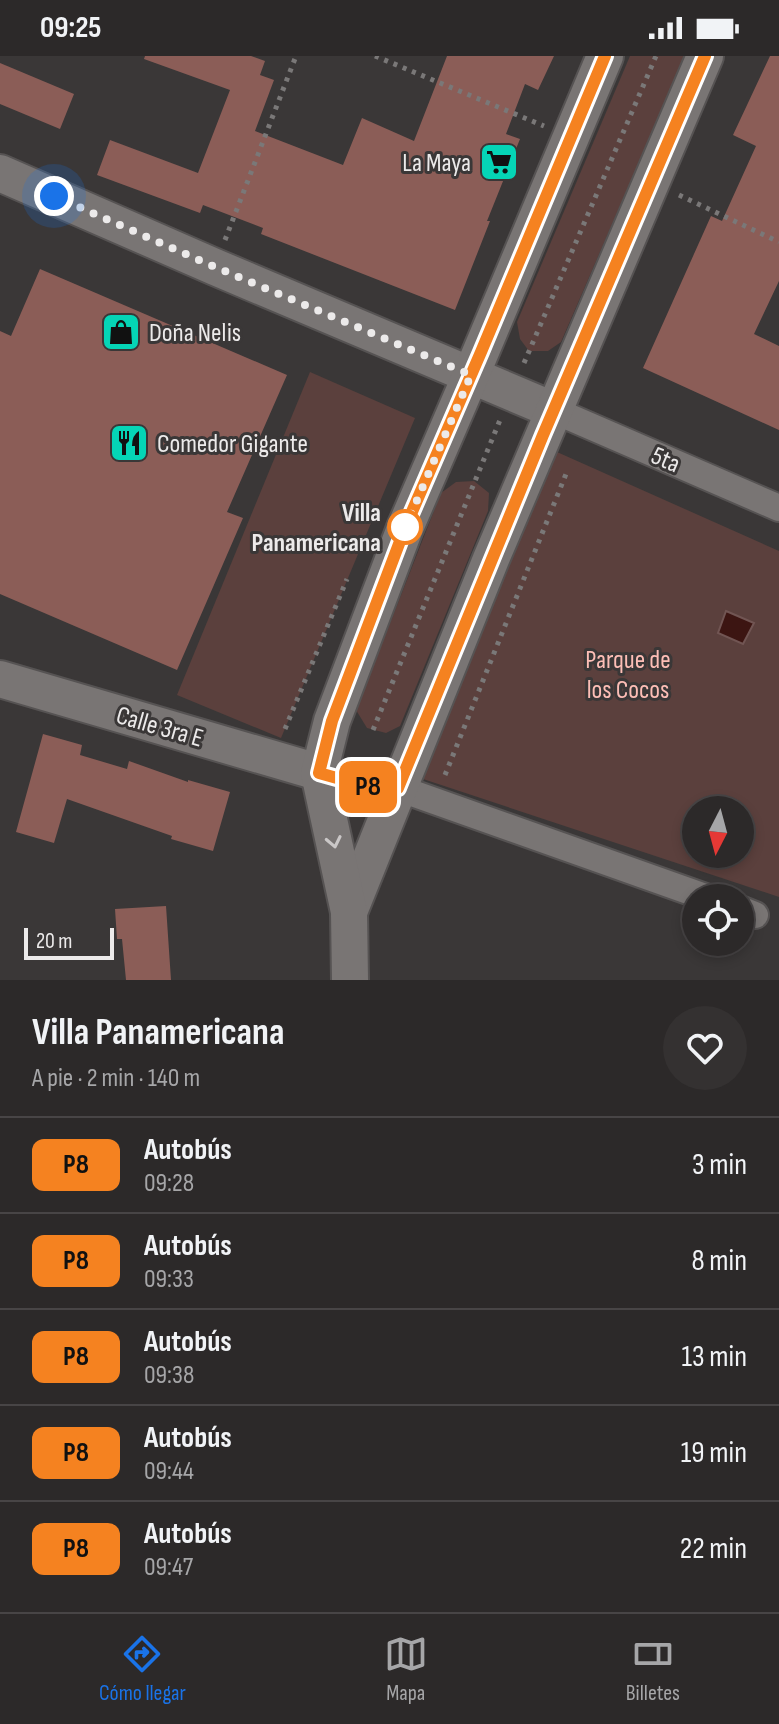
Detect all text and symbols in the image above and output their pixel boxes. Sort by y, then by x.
text: 09:25 [40,10,102,46]
supermarket icon: La Maya [478,141,520,183]
place label: La Maya [402,148,471,179]
your location [34,176,74,216]
shop icon: Doña Nelis [100,311,142,353]
place label: Doña Nelis [149,318,241,349]
restaurant icon: Comedor Gigante [108,422,150,464]
place label: Comedor Gigante [157,429,308,460]
street label: 5ta [646,441,684,480]
place label: Villa Panamericana [251,498,381,559]
marker: Villa Panamericana [388,510,422,544]
park label: Parque de los Cocos [585,645,671,706]
street label: Calle 3ra E [112,700,207,755]
line badge: P8 [332,761,404,813]
text: P8 [355,770,381,803]
north arrow [682,796,754,868]
map controls [682,796,754,956]
one-way arrow [325,835,342,849]
button: locate [682,884,754,956]
scale bar [24,924,114,960]
text: 20 m [36,928,73,955]
button: heart [663,1006,747,1090]
text: Villa Panamericana [32,1010,285,1055]
text: A pie · 2 min · 140 m [32,1063,200,1094]
text: Autobús [144,1132,232,1168]
text: 3 min [692,1147,747,1183]
text: P8 [63,1148,89,1181]
text: 09:28 [144,1168,194,1199]
text: Autobús [144,1228,232,1264]
text: 8 min [691,1243,747,1279]
text: P8 [63,1244,89,1277]
text: 09:33 [144,1264,194,1295]
text: Autobús [144,1324,232,1360]
text: 13 min [681,1339,747,1375]
text: P8 [63,1340,89,1373]
text: 09:38 [144,1360,194,1391]
text: Autobús [144,1420,232,1456]
text: 19 min [681,1435,747,1471]
text: P8 [63,1436,89,1469]
text: 09:44 [144,1456,194,1487]
text: Autobús [144,1516,232,1552]
text: 22 min [680,1531,747,1567]
text: P8 [63,1532,89,1565]
text: 09:47 [144,1552,193,1583]
tab: Cómo llegar [99,1632,186,1707]
tab: Mapa [384,1632,428,1707]
tab: Billetes [626,1632,680,1707]

